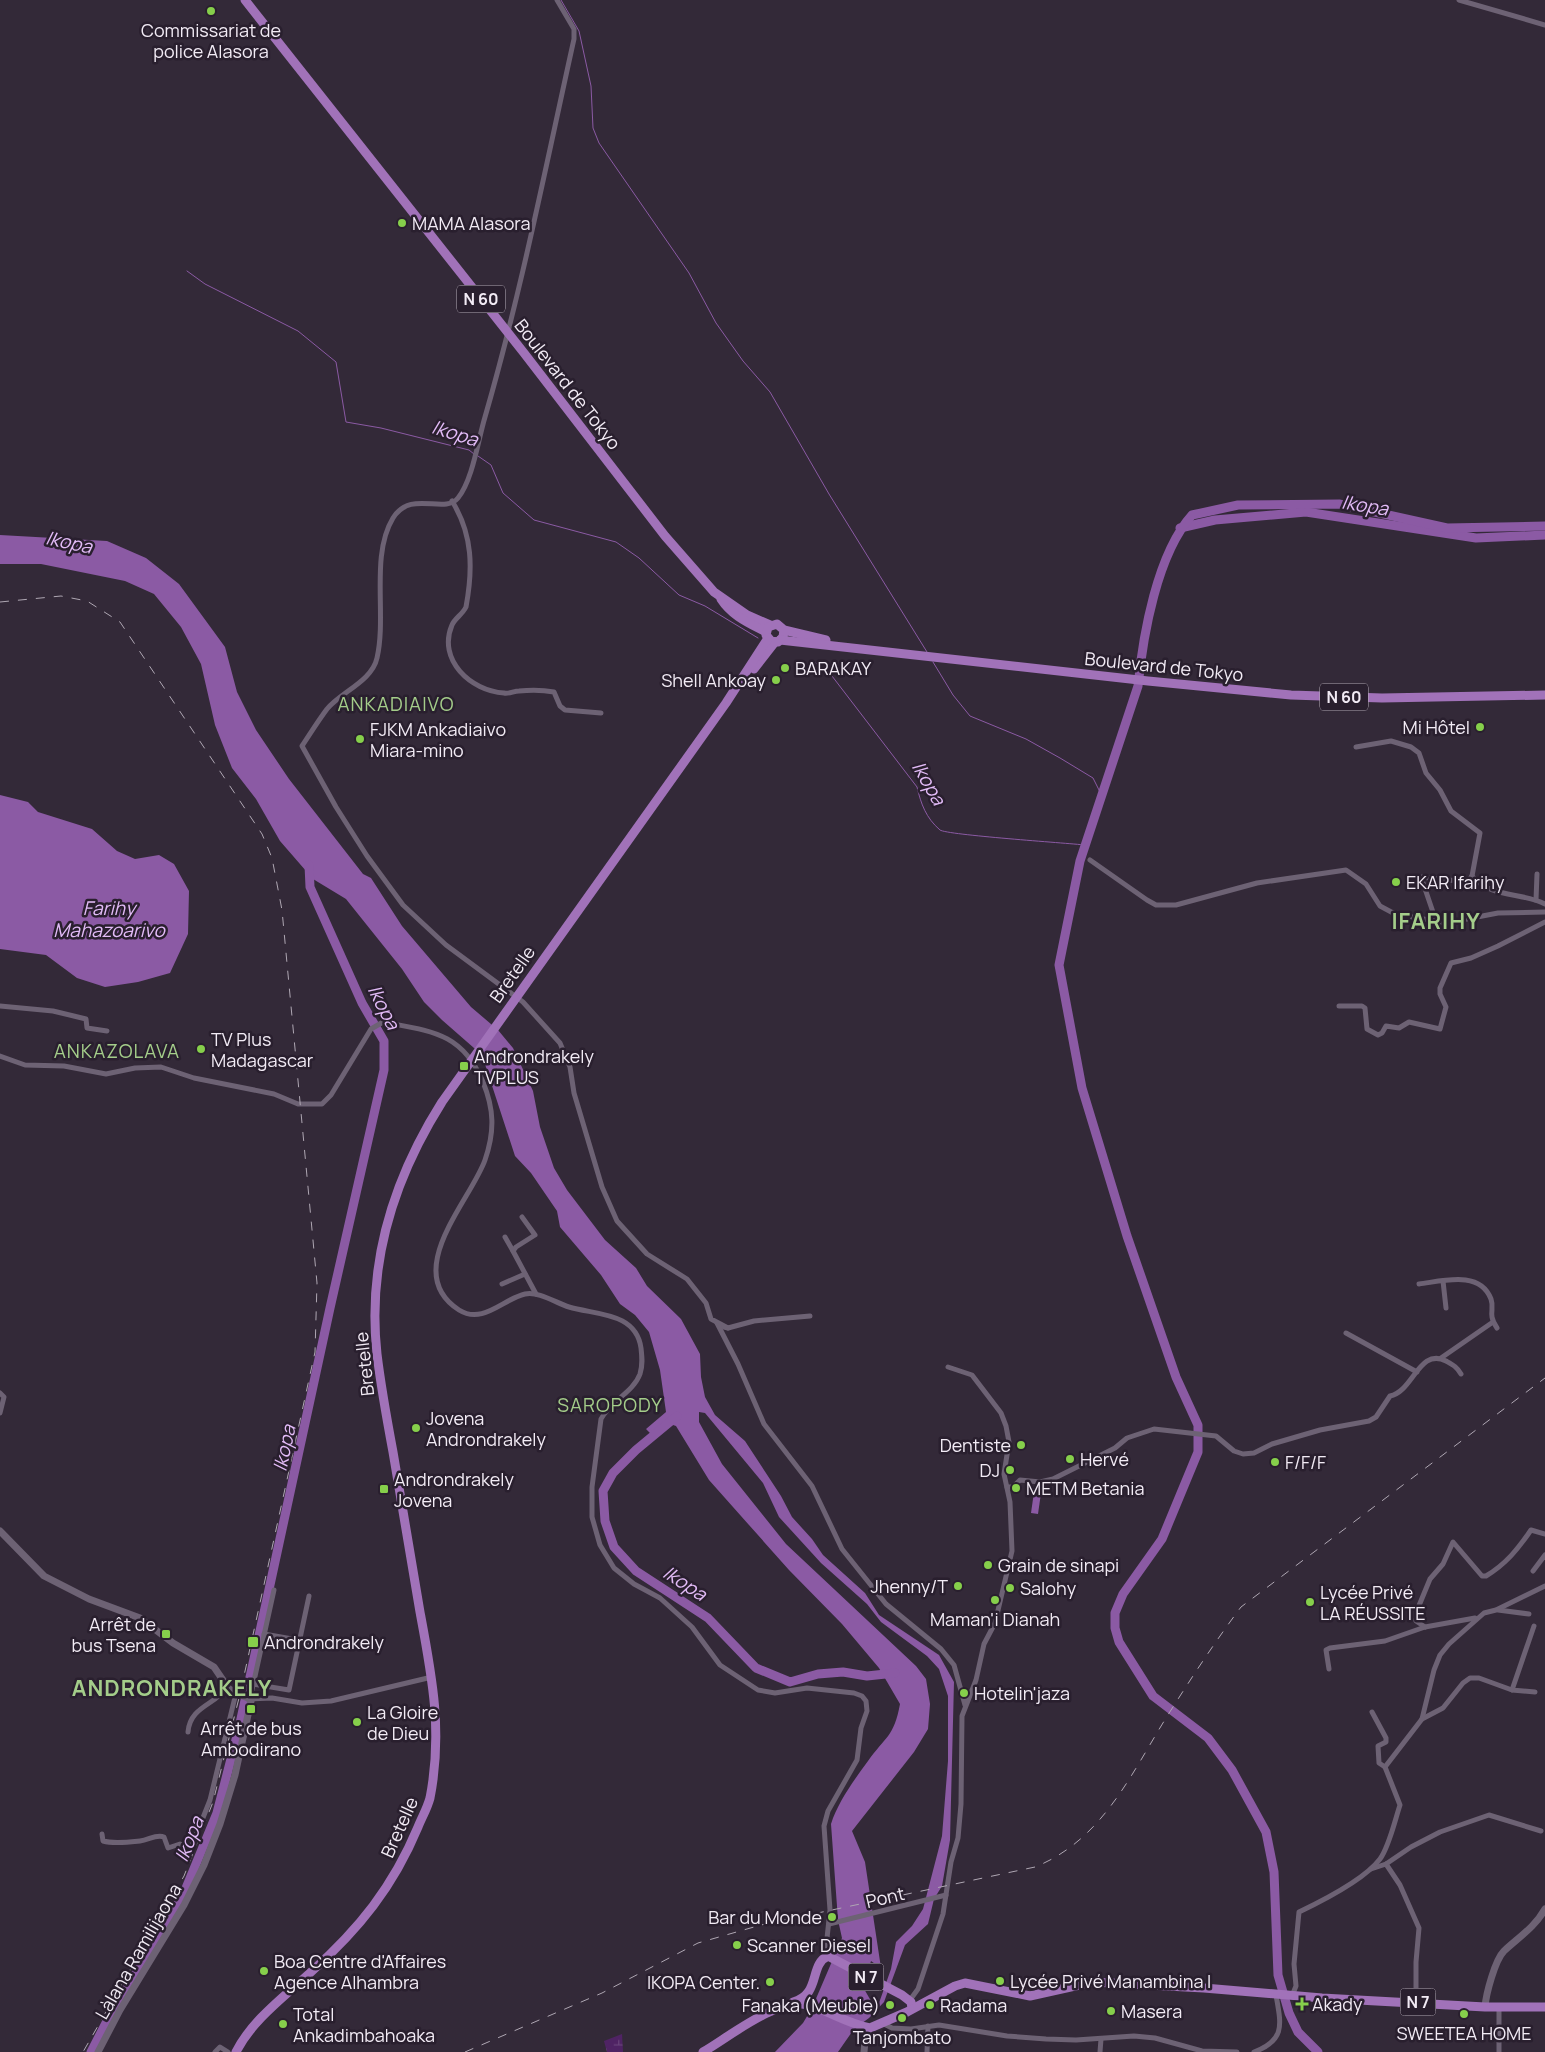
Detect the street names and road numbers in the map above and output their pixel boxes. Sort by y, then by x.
road number: N 60 [457,286,505,312]
street label: Boulevard de Tokyo [509,314,627,454]
street label: Boulevard de Tokyo [1084,646,1244,686]
road number: N 60 [1320,684,1368,710]
street label: Bretelle [484,941,540,1007]
street label: Bretelle [349,1331,379,1397]
street label: Bretelle [375,1793,423,1861]
street label: Làlana Ramilijaona [89,1879,187,2023]
street label: Pont [863,1881,907,1913]
road number: N 7 [848,1964,884,1990]
road number: N 7 [1400,1988,1436,2015]

